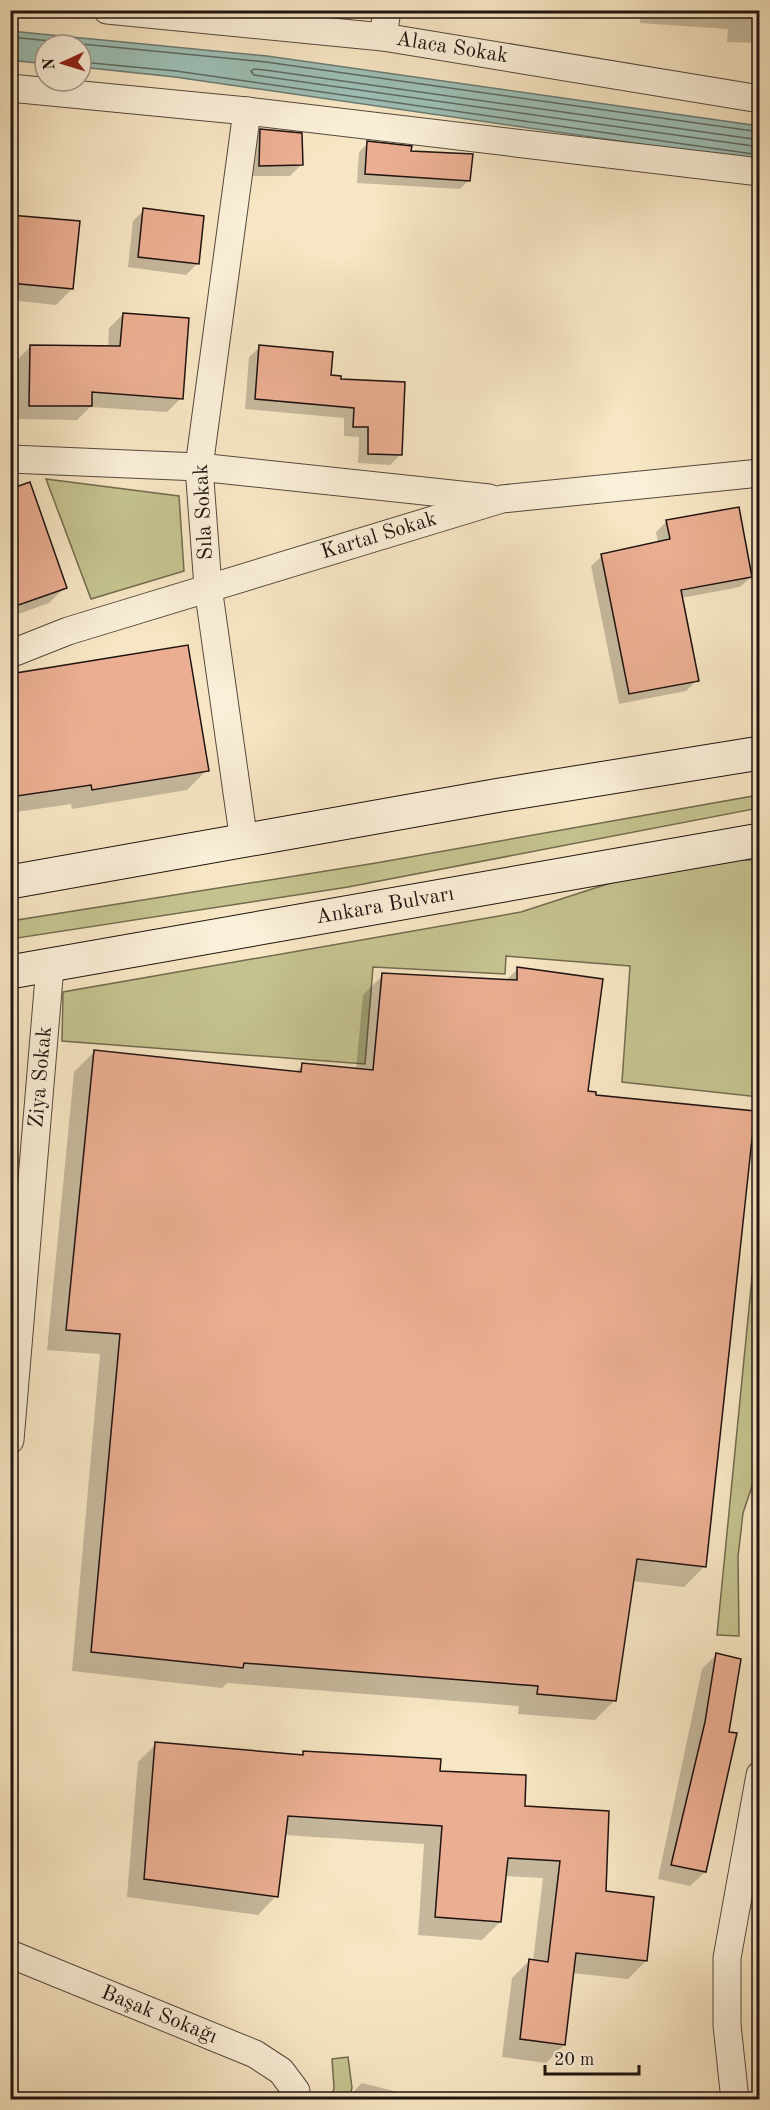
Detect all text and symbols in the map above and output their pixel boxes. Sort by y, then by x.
street label: Alaca Sokak [394,29,510,67]
north arrow [33,33,93,93]
text: N [42,56,58,71]
street label: Sıla Sokak [191,463,217,561]
street label: Kartal Sokak [319,508,439,564]
street label: Ankara Bulvarı [314,884,456,928]
street label: Ziya Sokak [26,1025,56,1129]
street label: Başak Sokağı [98,1982,220,2048]
scale bar [545,2038,640,2076]
text: 20 m [554,2051,594,2069]

